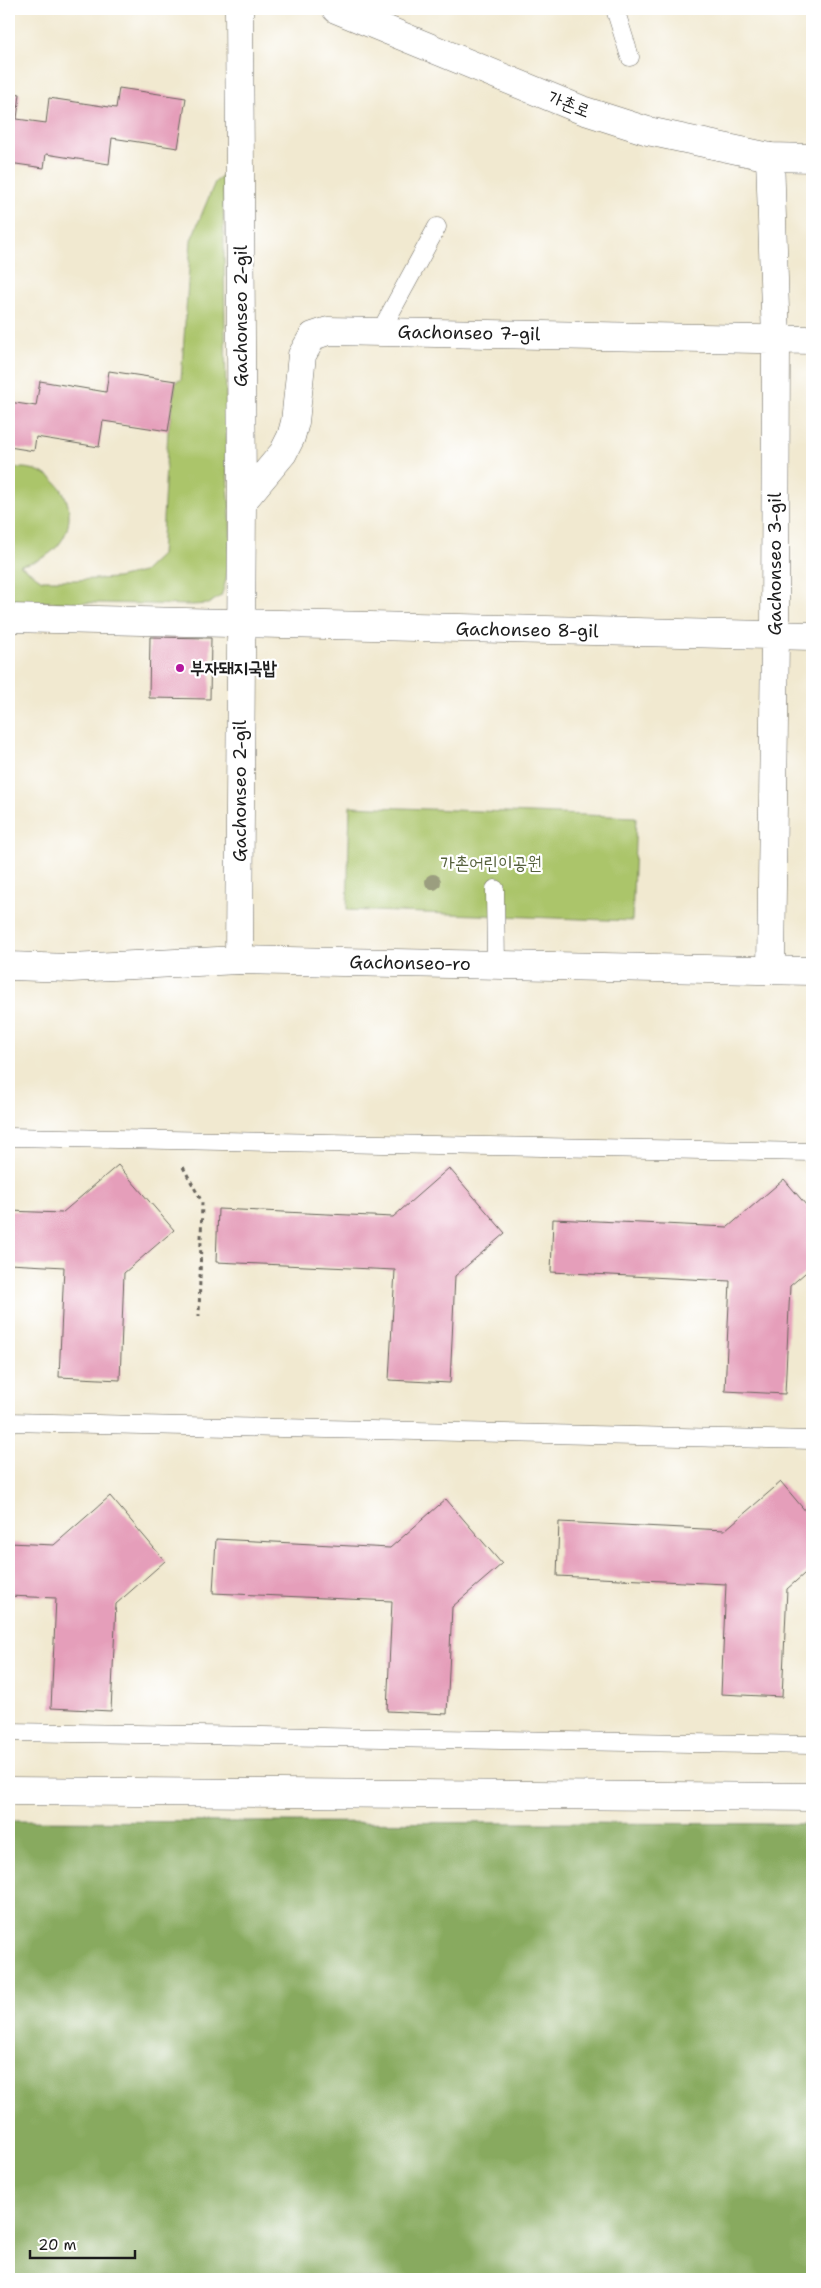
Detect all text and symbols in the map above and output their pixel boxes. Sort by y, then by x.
street label: 가촌로 [544,85,594,123]
street label: Gachonseo 2-gil [229,244,253,387]
street label: Gachonseo 7-gil [397,320,541,346]
street label: Gachonseo 3-gil [763,492,787,636]
street label: Gachonseo 8-gil [455,617,599,643]
place label: 부자돼지국밥 [190,656,277,680]
marker: 부자돼지국밥 [174,662,186,674]
street label: Gachonseo 2-gil [228,719,252,862]
park label: 가촌어린이공원 [440,851,542,875]
street label: Gachonseo-ro [349,950,471,976]
scale bar [30,2228,135,2260]
text: 20 m [38,2235,77,2255]

